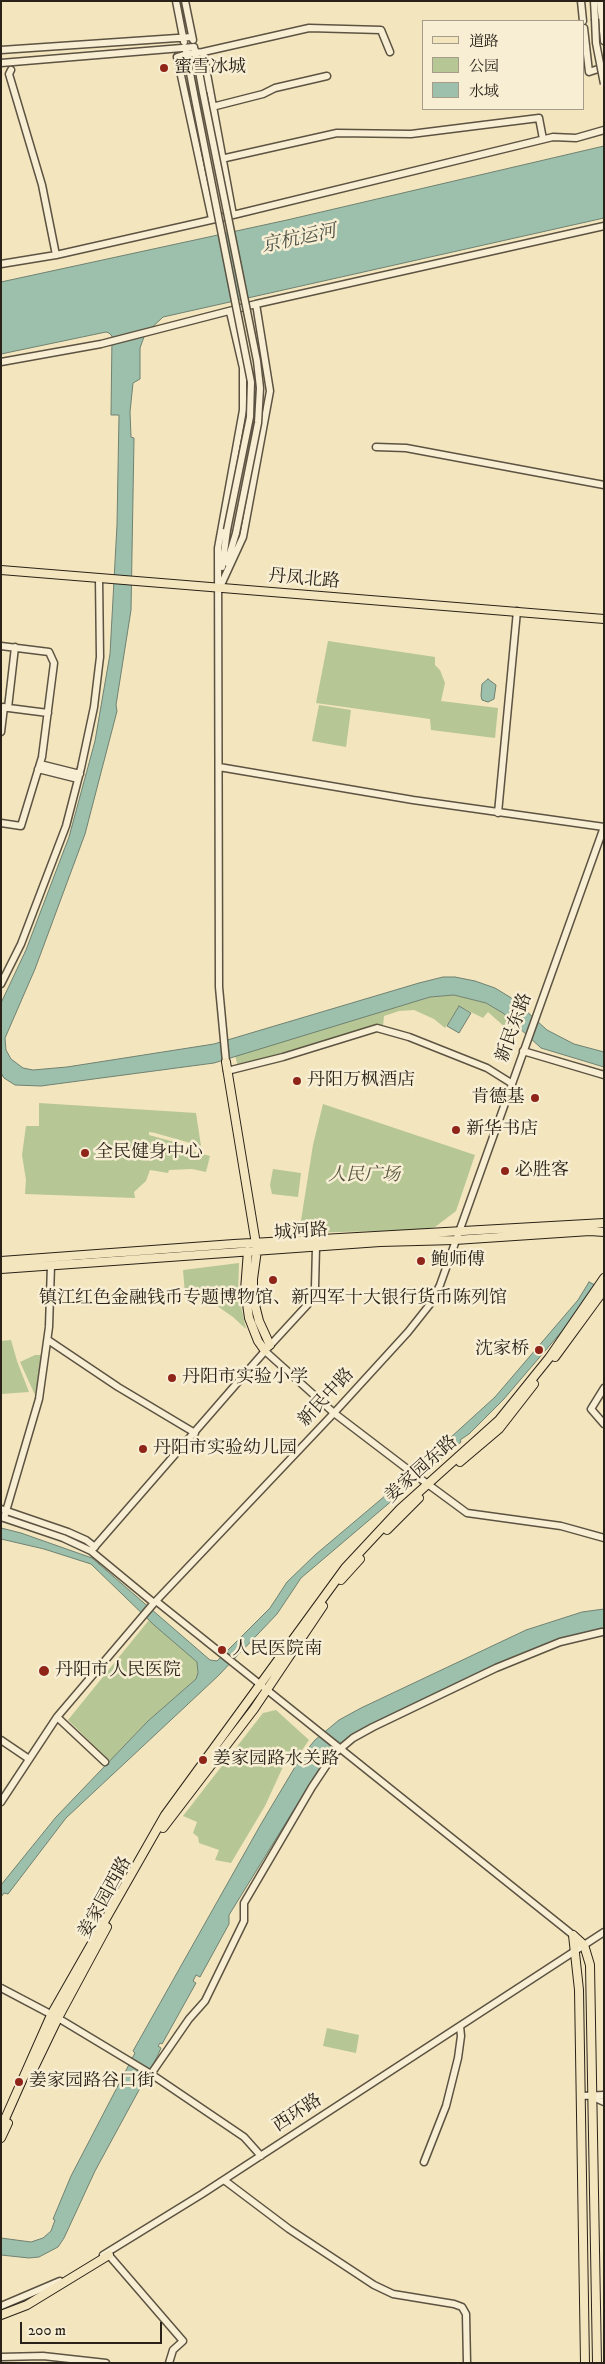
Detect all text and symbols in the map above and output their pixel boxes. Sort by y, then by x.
legend [422,20,585,110]
text: 道路 [469,32,499,51]
place label: 蜜雪冰城 [174,57,246,79]
text: 公园 [469,57,499,76]
marker: 蜜雪冰城 [158,62,170,74]
text: 水域 [469,82,499,101]
water label: 京杭运河 [259,221,339,259]
street label: 丹凤北路 [267,566,341,594]
street label: 新民东路 [493,990,537,1066]
place label: 丹阳万枫酒店 [307,1070,415,1092]
marker: 丹阳万枫酒店 [291,1075,303,1087]
place label: 肯德基 [471,1087,525,1109]
marker: 肯德基 [529,1092,541,1104]
place label: 新华书店 [466,1119,538,1141]
marker: 新华书店 [450,1124,462,1136]
place label: 全民健身中心 [95,1142,203,1164]
marker: 全民健身中心 [79,1147,91,1159]
place label: 必胜客 [515,1160,569,1182]
park label: 人民广场 [328,1165,400,1187]
marker: 必胜客 [499,1165,511,1177]
street label: 城河路 [273,1220,329,1246]
place label: 鲍师傅 [431,1250,485,1272]
marker: 鲍师傅 [415,1255,427,1267]
marker: 镇江红色金融钱币专题博物馆、新四军十大银行货币陈列馆 [267,1274,279,1286]
place label: 镇江红色金融钱币专题博物馆、新四军十大银行货币陈列馆 [39,1288,507,1310]
place label: 沈家桥 [475,1339,529,1361]
marker: 沈家桥 [533,1344,545,1356]
street label: 新民中路 [295,1364,359,1432]
place label: 丹阳市实验小学 [182,1367,308,1389]
marker: 丹阳市实验小学 [166,1372,178,1384]
street label: 姜家园东路 [381,1432,463,1508]
place label: 丹阳市实验幼儿园 [153,1438,297,1460]
marker: 丹阳市实验幼儿园 [137,1443,149,1455]
place label: 人民医院南 [232,1639,322,1661]
marker: 人民医院南 [216,1644,228,1656]
place label: 丹阳市人民医院 [55,1660,181,1682]
marker: 丹阳市人民医院 [37,1664,51,1678]
place label: 姜家园路水关路 [213,1749,339,1771]
marker: 姜家园路水关路 [197,1754,209,1766]
street label: 姜家园西路 [75,1853,137,1943]
place label: 姜家园路谷口街 [29,2071,155,2093]
marker: 姜家园路谷口街 [13,2076,25,2088]
street label: 西环路 [269,2090,327,2138]
scale bar [22,2312,165,2344]
text: 200 m [28,2321,66,2340]

